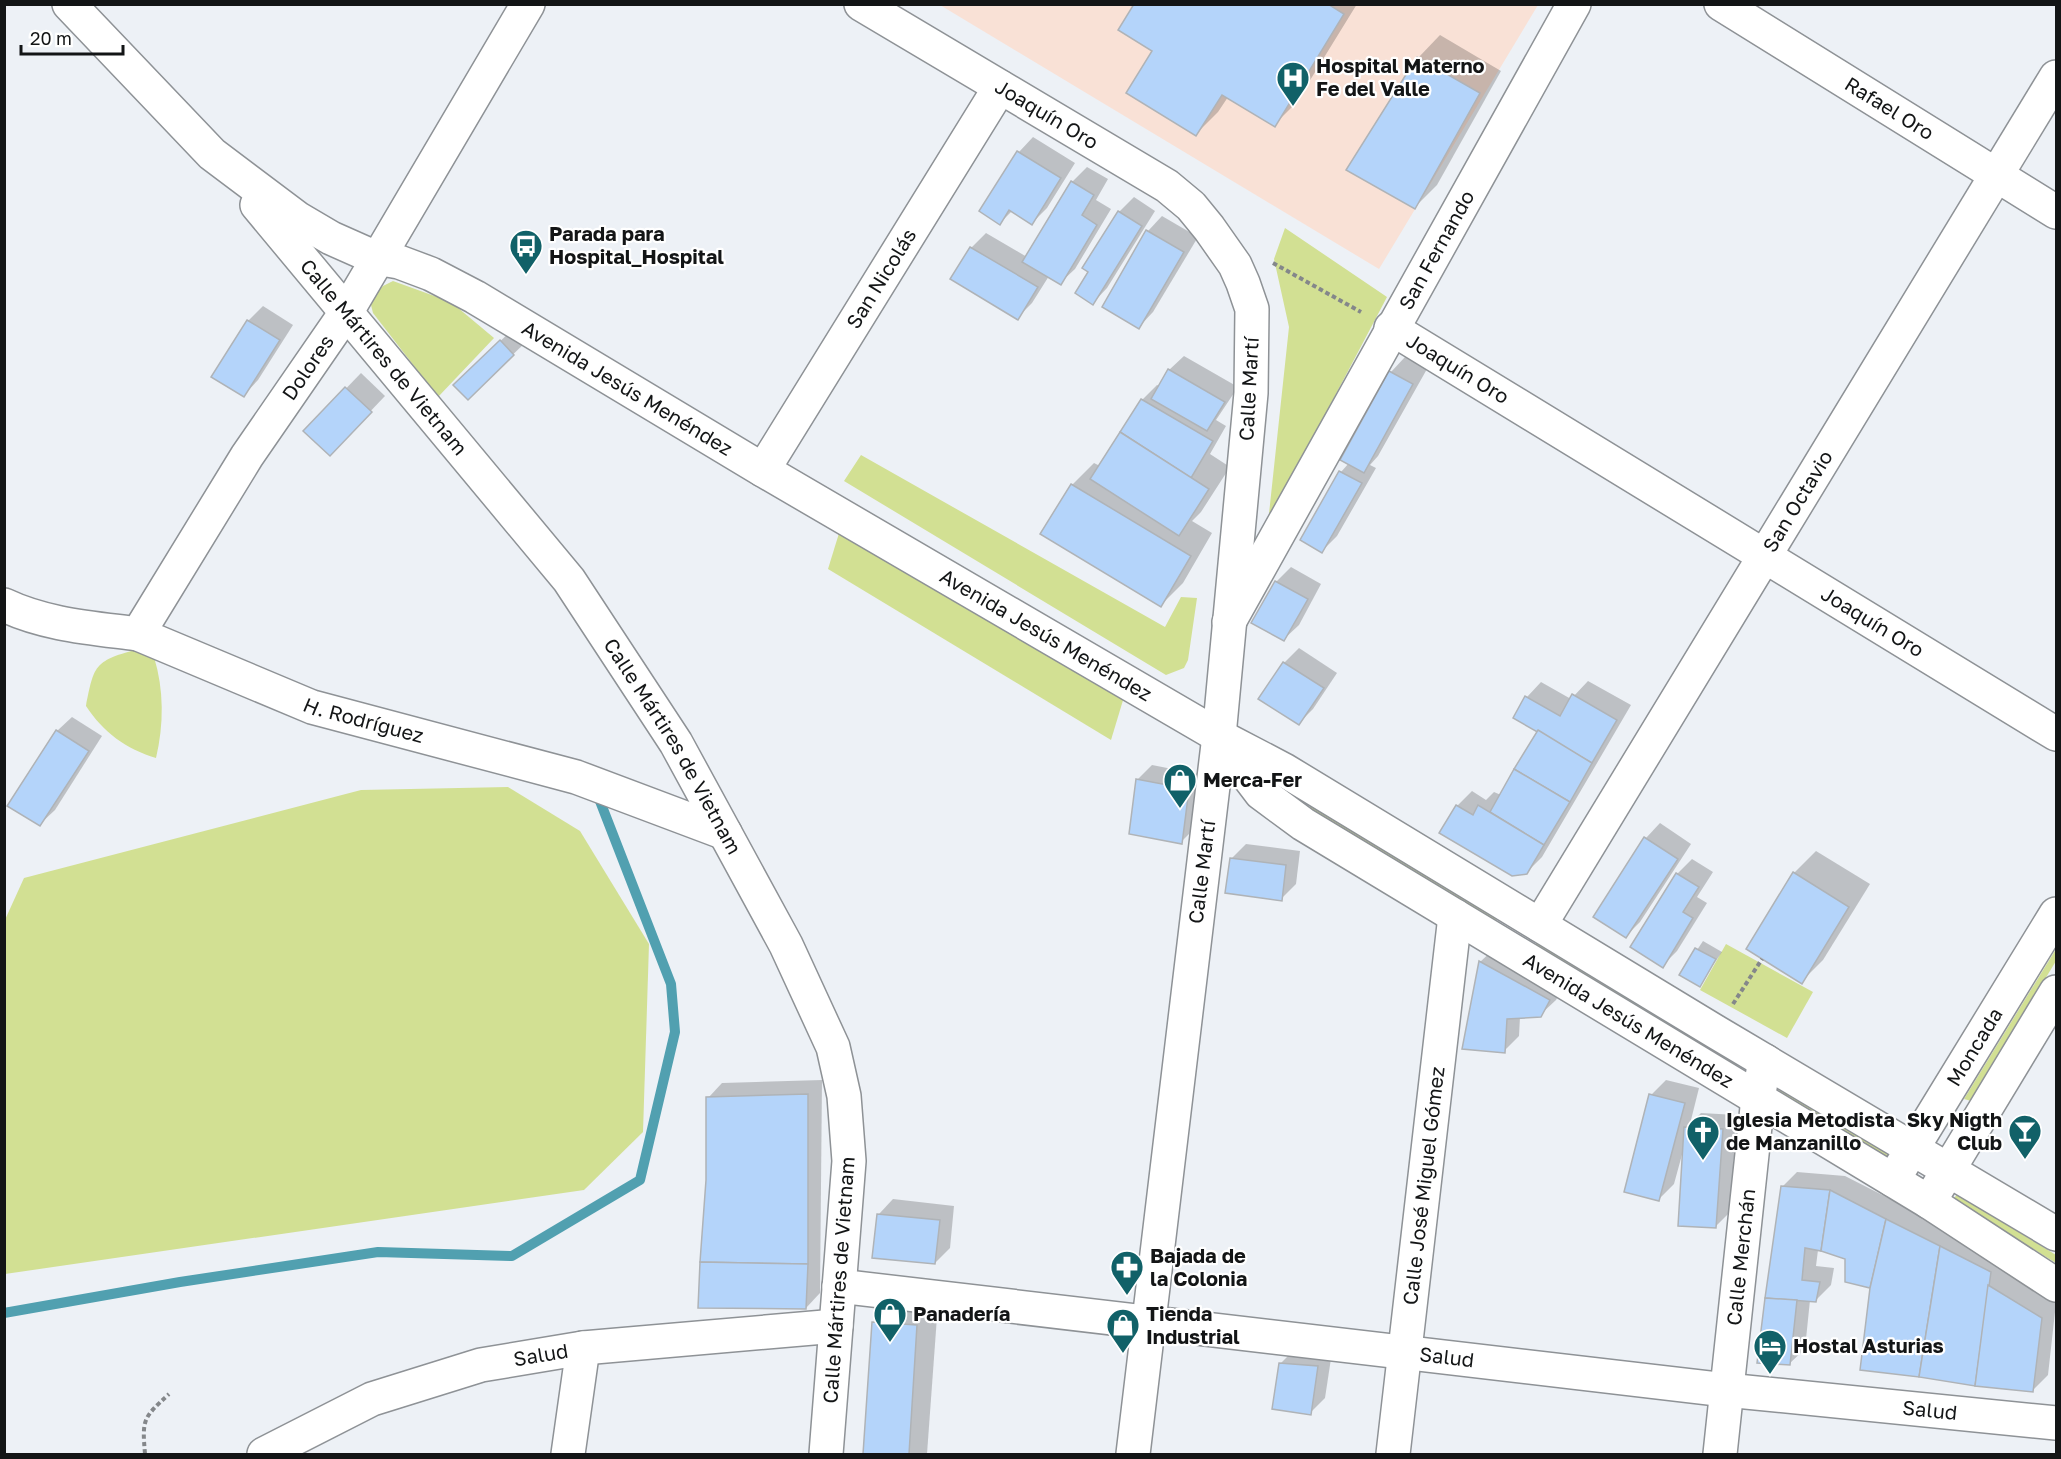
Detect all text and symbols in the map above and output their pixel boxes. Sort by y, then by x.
scale bar [21,18,123,56]
text: 20 m [30,27,72,49]
place label: Hospital Materno Fe del Valle [1316,53,1485,100]
hospital icon: Hospital Materno Fe del Valle [1275,60,1311,107]
street label: Rafael Oro [1841,71,1939,144]
street label: Joaquín Oro [991,74,1103,154]
street label: San Fernando [1393,186,1479,313]
place label: Parada para Hospital_Hospital [549,221,724,268]
street label: San Nicolás [841,224,921,333]
bus stop icon: Parada para Hospital_Hospital [508,228,544,275]
street label: Calle Mártires de Vietnam [296,254,473,459]
street label: Avenida Jesús Menéndez [518,315,737,460]
street label: Joaquín Oro [1402,327,1514,408]
street label: Dolores [276,330,338,404]
street label: Calle Martí [1233,335,1263,442]
street label: San Octavio [1757,446,1837,556]
street label: Avenida Jesús Menéndez [936,563,1157,705]
street label: Joaquín Oro [1817,581,1929,661]
street label: Calle Mártires de Vietnam [599,633,747,858]
street label: H. Rodríguez [300,692,426,747]
shop icon: Merca-Fer [1162,762,1198,809]
place label: Merca-Fer [1203,767,1302,791]
street label: Calle Martí [1183,817,1219,925]
street label: Avenida Jesús Menéndez [1519,947,1738,1092]
street label: Moncada [1941,1003,2007,1090]
street label: Calle José Miguel Gómez [1397,1065,1449,1306]
place label: Iglesia Metodista de Manzanillo [1726,1107,1895,1154]
place label: Sky Nigth Club [1907,1107,2002,1154]
bar icon: Sky Nigth Club [2007,1113,2043,1160]
church icon: Iglesia Metodista de Manzanillo [1685,1114,1721,1161]
street label: Calle Mártires de Vietnam [817,1156,859,1404]
street label: Calle Merchán [1721,1187,1759,1327]
place label: Bajada de la Colonia [1150,1243,1247,1290]
pharmacy icon: Bajada de la Colonia [1109,1249,1145,1296]
shop icon: Panadería [872,1296,908,1343]
place label: Panadería [913,1301,1010,1325]
place label: Tienda Industrial [1146,1301,1240,1348]
shop icon: Tienda Industrial [1105,1307,1141,1354]
hotel icon: Hostal Asturias [1752,1328,1788,1375]
place label: Hostal Asturias [1793,1333,1944,1357]
street label: Salud [512,1338,570,1370]
street label: Salud [1418,1341,1476,1371]
street label: Salud [1901,1395,1959,1424]

